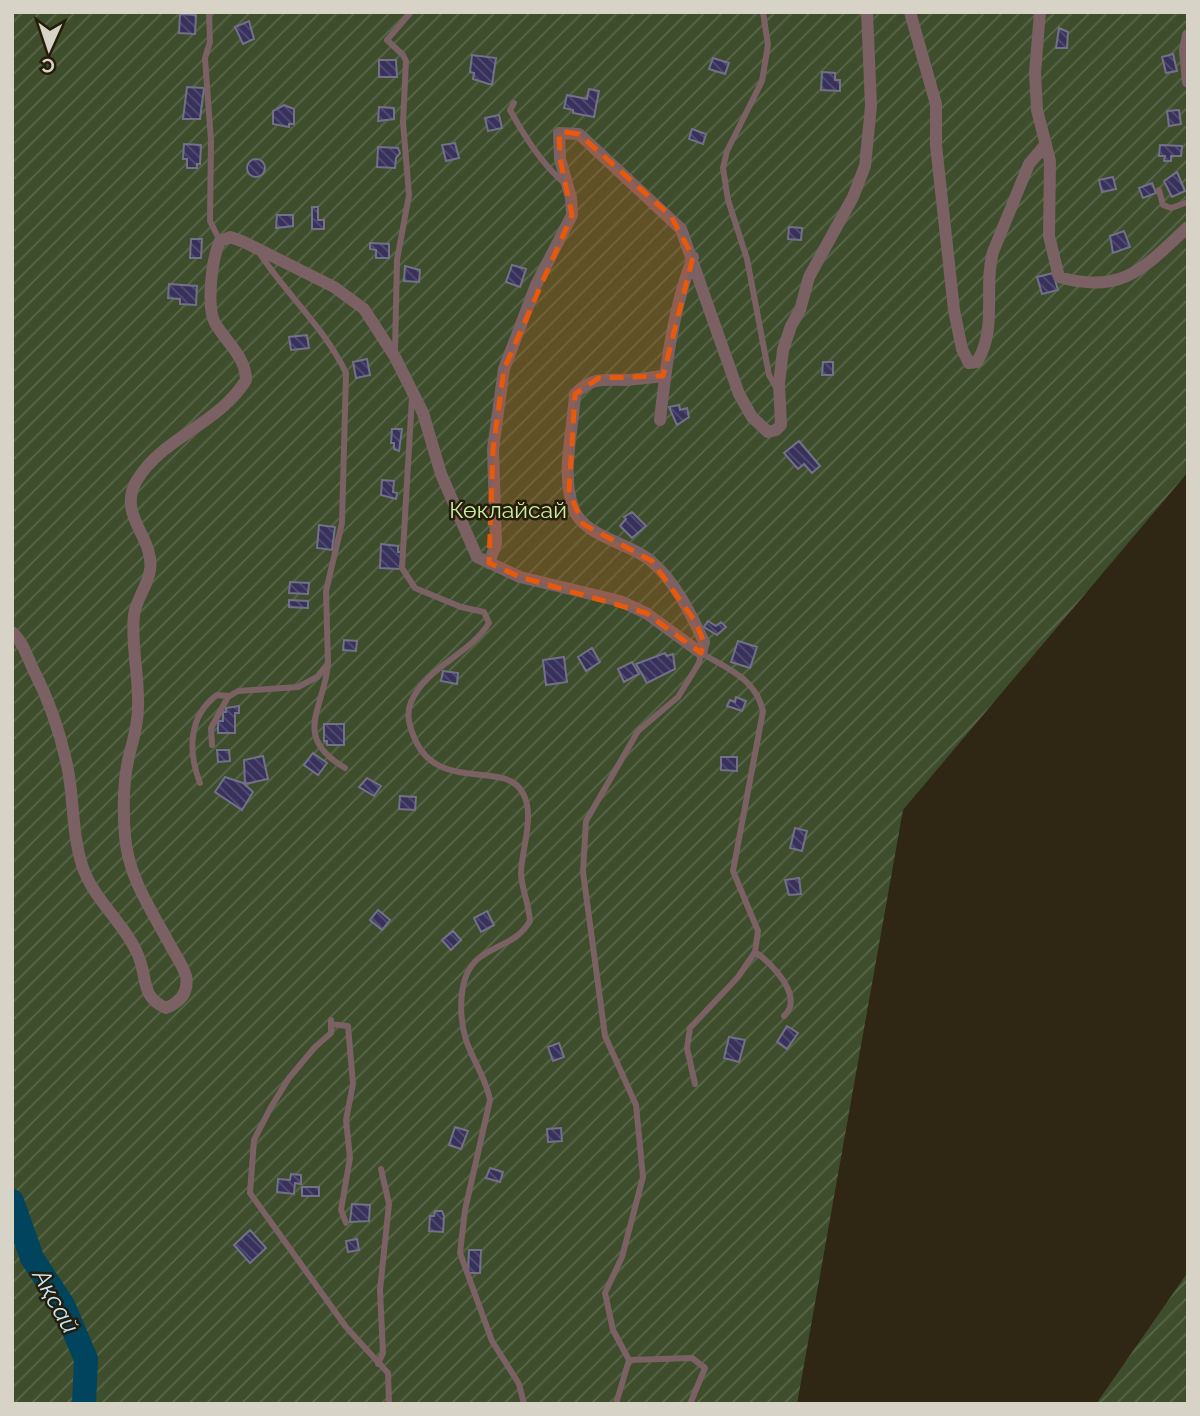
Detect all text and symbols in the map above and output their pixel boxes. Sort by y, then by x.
north arrow [14,14,84,84]
text: С [41,55,55,77]
park label: Көклайсай [449,496,567,523]
water label: Ақсай [26,1262,85,1338]

